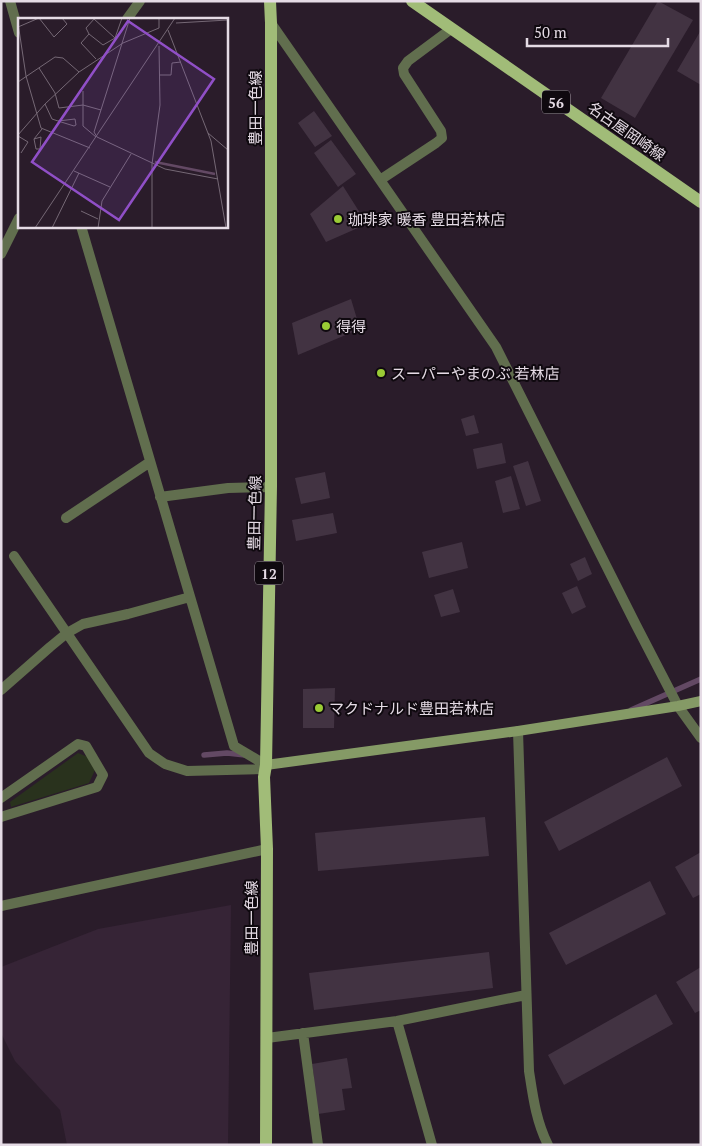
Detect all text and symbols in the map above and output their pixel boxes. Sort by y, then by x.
scale bar [527,15,668,47]
inset map [18,18,228,228]
text: 50 m [534,22,567,42]
street label: 豊田一色線 [245,70,265,146]
road number: 56 [542,90,570,114]
street label: 名古屋岡崎線 [584,97,670,165]
place label: 珈琲家 暖香 豊田若林店 [348,209,505,229]
marker: 珈琲家 暖香 豊田若林店 [332,213,344,225]
place label: 得得 [336,316,366,336]
marker: 得得 [320,320,332,332]
place label: スーパーやまのぶ 若林店 [391,363,560,383]
marker: スーパーやまのぶ 若林店 [375,367,387,379]
street label: 豊田一色線 [243,475,265,551]
road number: 12 [255,562,283,584]
place label: マクドナルド豊田若林店 [329,698,494,718]
marker: マクドナルド豊田若林店 [313,702,325,714]
street label: 豊田一色線 [241,880,261,956]

